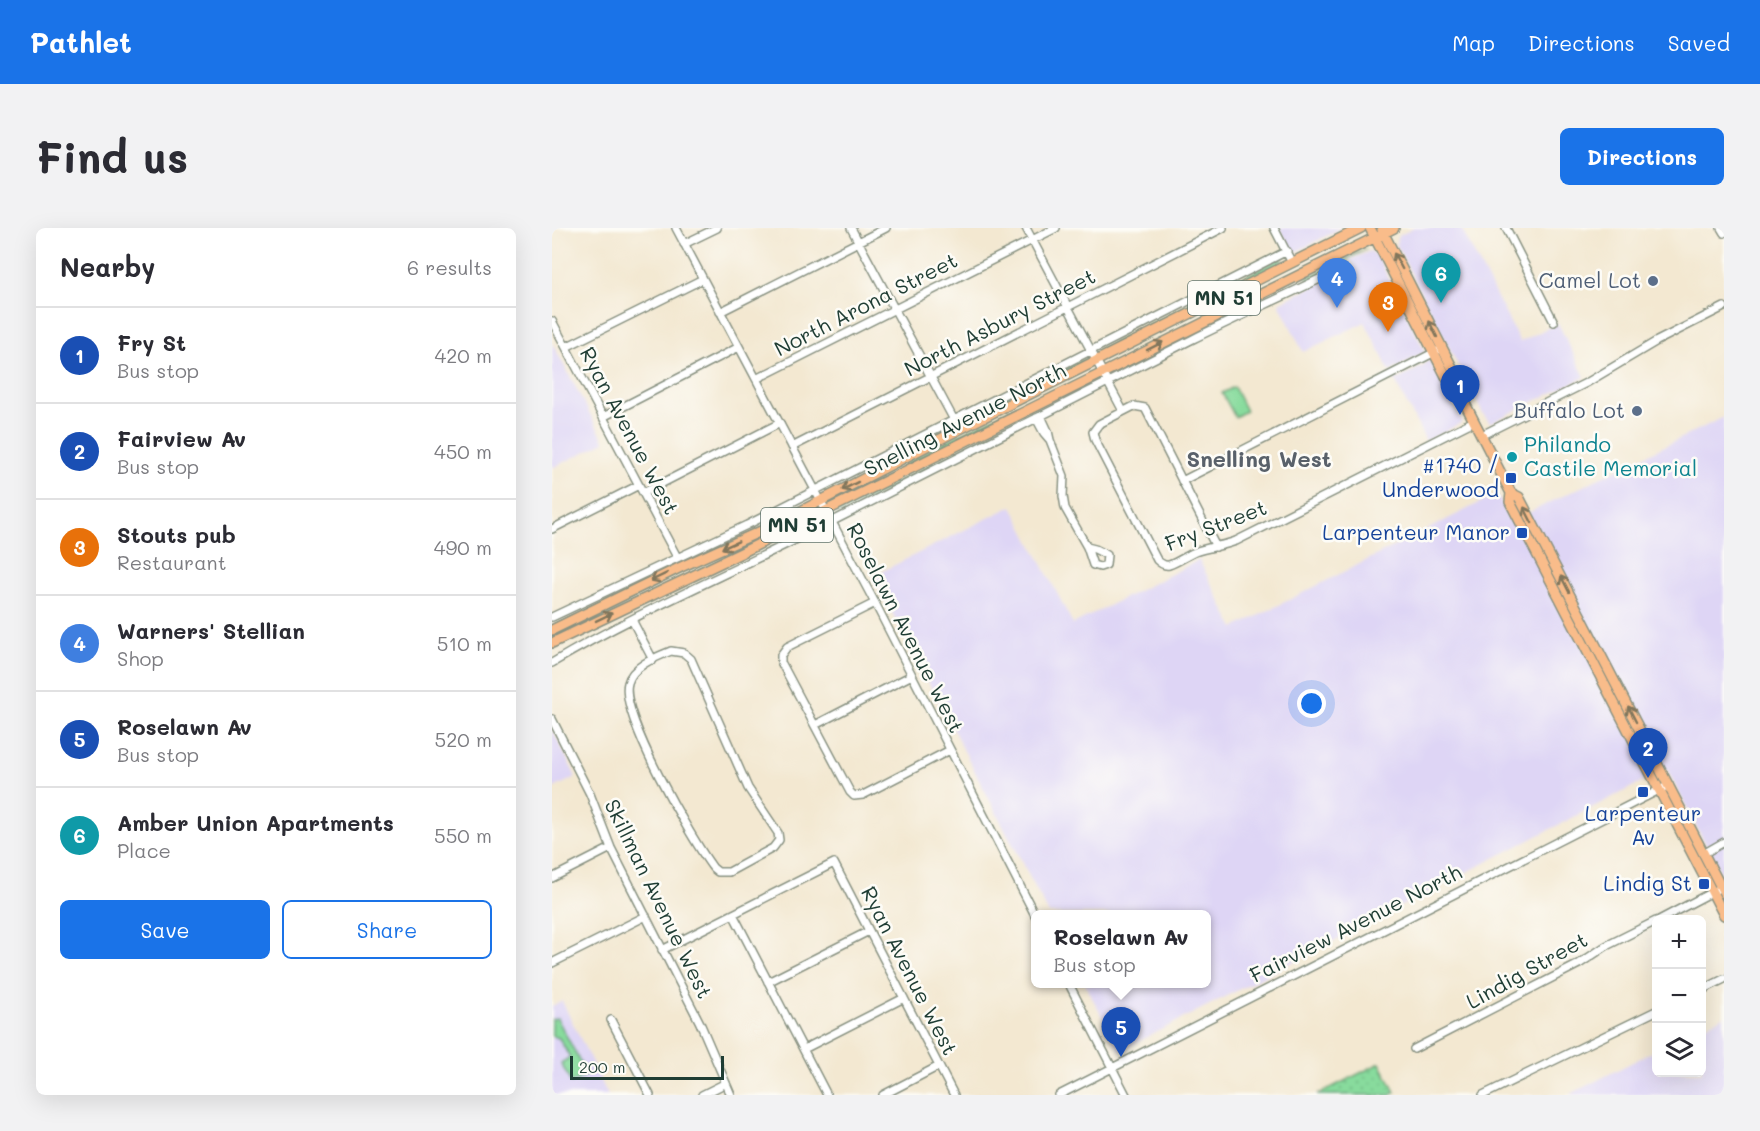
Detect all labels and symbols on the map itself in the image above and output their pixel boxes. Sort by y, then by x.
street label: North Arona Street [769,246,961,362]
one-way arrow [1392,253,1404,270]
pin: 6 [1422,254,1460,303]
pin: 4 [1318,259,1356,308]
street label: North Asbury Street [899,262,1099,382]
place label: Camel Lot [1538,266,1641,293]
marker: Camel Lot [1646,274,1660,288]
road number: MN 51 [1188,281,1260,315]
pin: 3 [1368,282,1408,332]
one-way arrow [1427,321,1438,339]
one-way arrow [1145,340,1163,351]
street label: Ryan Avenue West [575,342,686,519]
street label: Snelling Avenue North [859,356,1070,481]
pin: 1 [1440,366,1480,415]
place label: Buffalo Lot [1514,396,1625,423]
marker: Buffalo Lot [1630,404,1644,418]
place label: Philando Castile Memorial [1524,430,1697,481]
district label: Snelling West [1186,444,1332,473]
marker: Philando Castile Memorial [1505,450,1519,464]
place label: #1740 / Underwood [1382,451,1499,502]
marker: #1740 / Underwood [1504,471,1518,485]
one-way arrow [841,481,859,492]
street label: Fry Street [1161,493,1270,556]
one-way arrow [1522,506,1533,524]
road number: MN 51 [761,508,833,542]
street label: Roselawn Avenue West [842,518,971,737]
place label: Larpenteur Manor [1322,518,1510,545]
marker: Larpenteur Manor [1515,526,1529,540]
one-way arrow [722,540,740,551]
one-way arrow [651,572,669,584]
one-way arrow [1559,576,1570,594]
one-way arrow [595,611,613,622]
your location [1297,689,1326,718]
one-way arrow [1626,706,1638,723]
pin: 2 [1628,728,1668,778]
marker: Larpenteur Av [1636,785,1650,799]
street label: Skillman Avenue West [599,794,719,1002]
place label: Larpenteur Av [1585,799,1701,850]
street label: Fairview Avenue North [1245,857,1466,988]
place label: Lindig St [1603,869,1692,896]
marker: Lindig St [1697,877,1711,891]
street label: Ryan Avenue West [856,881,965,1059]
street label: Lindig Street [1461,925,1592,1014]
pin: 5 [1102,1008,1140,1057]
scale bar [570,1053,724,1080]

